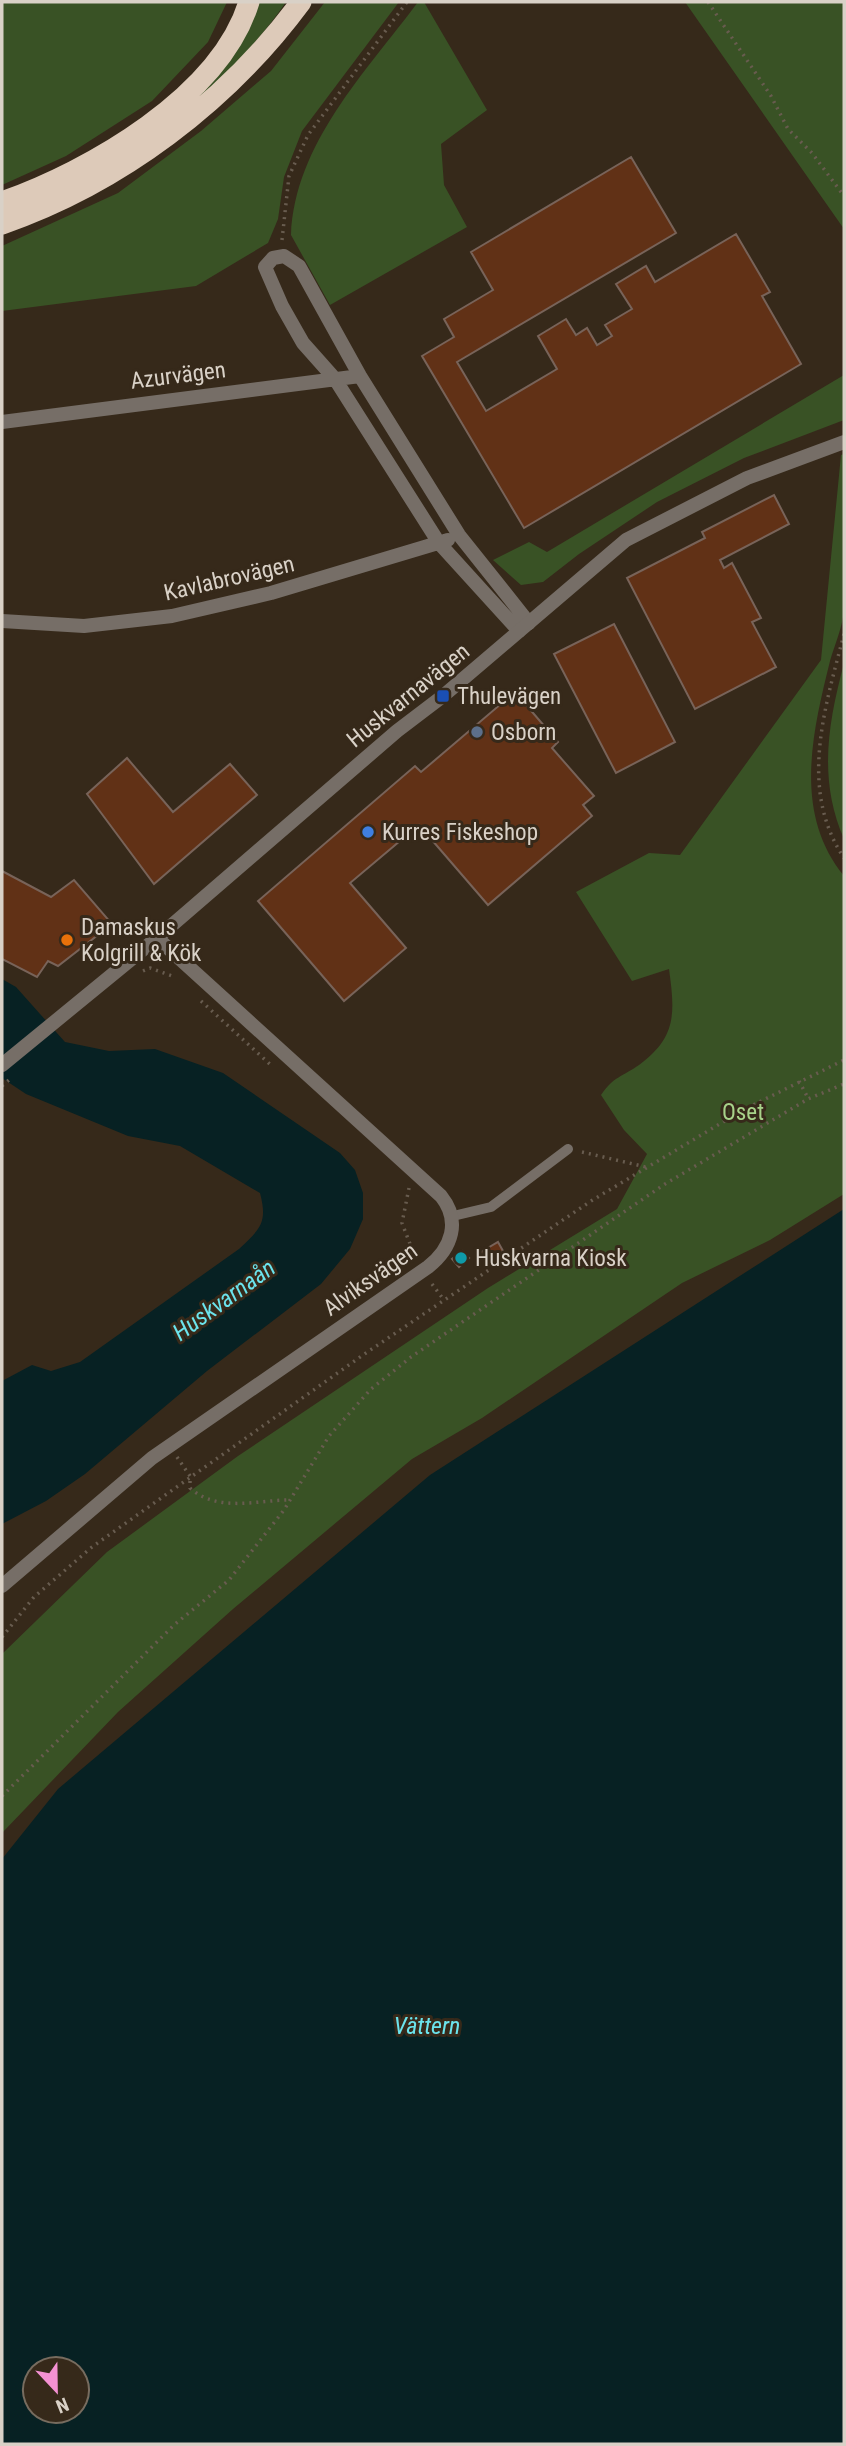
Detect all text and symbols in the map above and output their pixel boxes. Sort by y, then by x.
street label: Azurvägen [129,356,227,395]
street label: Kavlabrovägen [161,550,297,607]
street label: Huskvarnavägen [342,638,475,753]
place label: Thulevägen [457,683,561,710]
marker: Thulevägen [435,688,451,704]
place label: Osborn [491,719,556,746]
marker: Osborn [469,724,485,740]
place label: Kurres Fiskeshop [382,819,538,846]
marker: Kurres Fiskeshop [360,824,376,840]
place label: Damaskus Kolgrill & Kök [81,914,202,967]
marker: Damaskus Kolgrill & Kök [59,932,75,948]
park label: Oset [722,1099,764,1126]
street label: Alviksvägen [318,1237,422,1322]
place label: Huskvarna Kiosk [475,1245,627,1272]
marker: Huskvarna Kiosk [453,1250,469,1266]
water label: Huskvarnaån [167,1253,281,1347]
water label: Vättern [394,2012,460,2040]
north arrow [21,2355,91,2425]
text: N [52,2392,72,2418]

